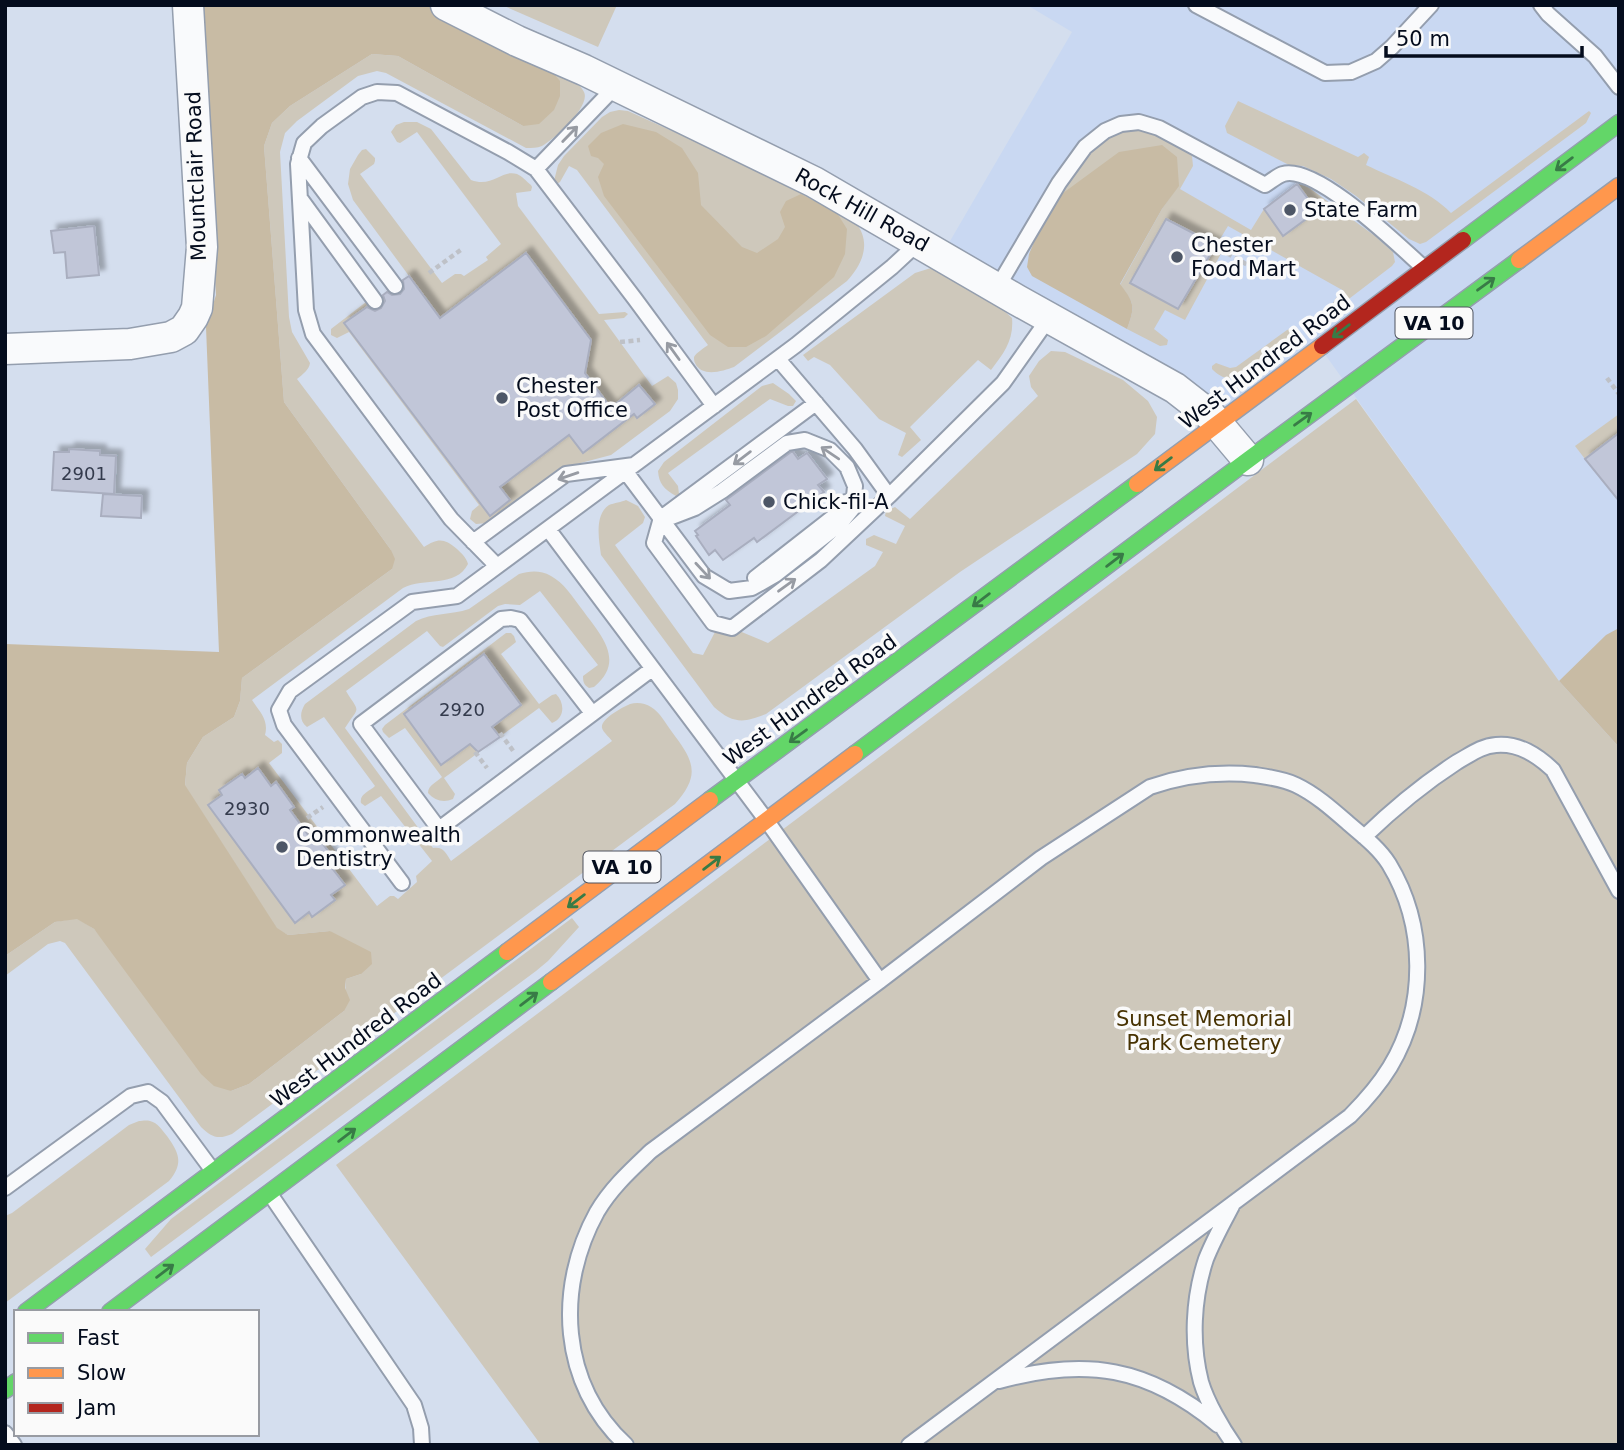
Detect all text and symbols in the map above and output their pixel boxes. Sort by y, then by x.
scale bar [1386,14,1582,58]
text: 50 m [1396,27,1450,51]
street label: Mountclair Road [181,91,211,261]
one-way arrow [561,126,578,143]
one-way arrow [1556,156,1574,171]
street label: Rock Hill Road [791,163,933,257]
place label: State Farm [1304,198,1418,222]
marker: State Farm [1282,202,1298,218]
place label: Chester Food Mart [1191,233,1296,281]
marker: Chester Food Mart [1169,249,1185,265]
one-way arrow [1476,276,1495,291]
street label: West Hundred Road [1175,290,1355,434]
road number: VA 10 [1396,308,1472,338]
one-way arrow [1333,324,1351,339]
one-way arrow [666,342,681,361]
place label: Chester Post Office [516,374,628,422]
marker: Chester Post Office [494,390,510,406]
one-way arrow [1293,412,1312,426]
one-way arrow [821,446,840,460]
one-way arrow [733,450,752,465]
one-way arrow [1155,457,1173,472]
house number: 2901 [61,463,107,484]
one-way arrow [558,471,580,483]
place label: Chick-fil-A [783,490,889,514]
marker: Chick-fil-A [761,494,777,510]
one-way arrow [1106,552,1124,567]
one-way arrow [695,562,711,580]
one-way arrow [777,578,796,593]
one-way arrow [972,593,991,607]
street label: West Hundred Road [719,629,901,771]
house number: 2920 [439,699,485,720]
one-way arrow [789,728,808,743]
house number: 2930 [224,798,270,819]
place label: Commonwealth Dentistry [296,823,461,871]
marker: Commonwealth Dentistry [274,839,290,855]
road number: VA 10 [584,852,660,882]
one-way arrow [702,855,721,870]
one-way arrow [568,893,586,908]
street label: West Hundred Road [266,968,446,1112]
one-way arrow [520,991,538,1006]
park label: Sunset Memorial Park Cemetery [1116,1007,1292,1055]
one-way arrow [337,1128,356,1142]
one-way arrow [155,1264,174,1278]
legend [14,1310,259,1436]
text: Fast [77,1326,119,1350]
text: Slow [77,1361,126,1385]
text: Jam [75,1396,117,1420]

